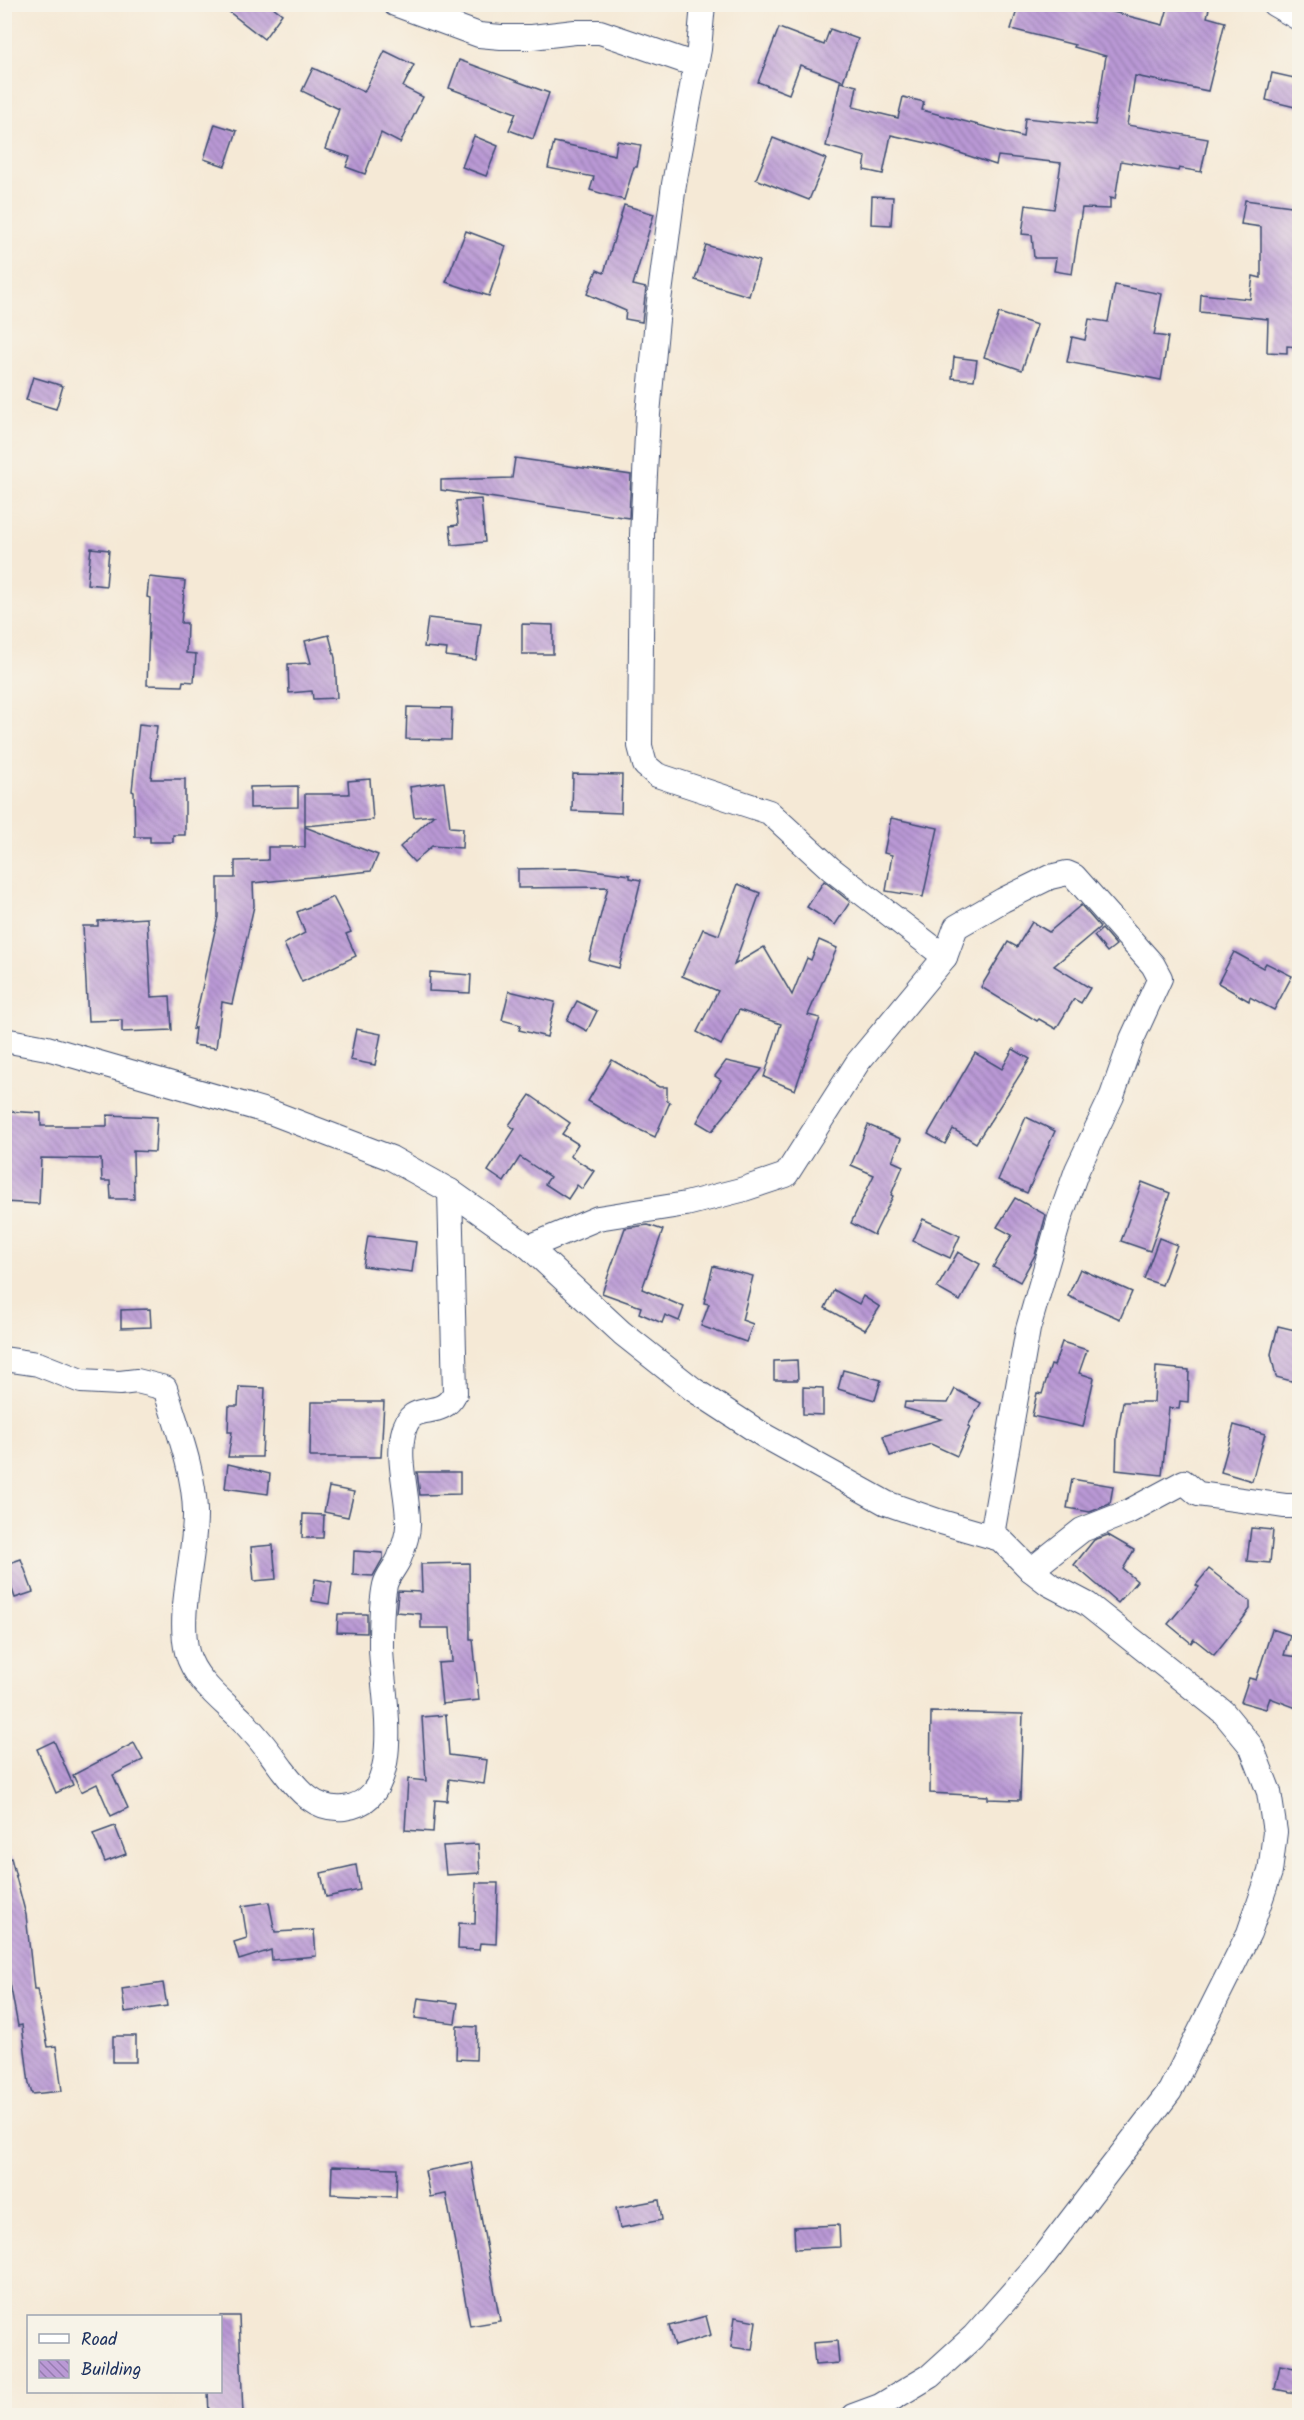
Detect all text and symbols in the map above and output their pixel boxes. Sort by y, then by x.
legend [27,2315,222,2393]
text: Road [81,2326,118,2355]
text: Building [81,2356,141,2385]

